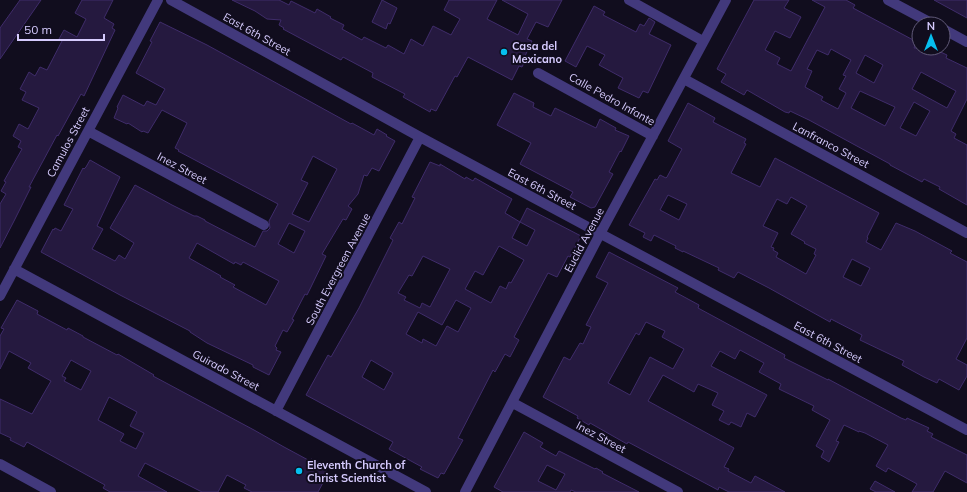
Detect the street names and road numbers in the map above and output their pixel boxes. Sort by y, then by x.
street label: East 6th Street [221,10,293,58]
street label: Calle Pedro Infante [566,70,658,128]
street label: Camulos Street [44,104,92,180]
street label: Lanfranco Street [790,119,872,171]
street label: Inez Street [155,149,209,187]
street label: East 6th Street [505,165,579,213]
street label: Euclid Avenue [561,205,607,275]
street label: South Evergreen Avenue [303,211,373,327]
street label: East 6th Street [791,318,865,366]
street label: Guirado Street [190,347,262,394]
street label: Inez Street [574,418,628,456]

